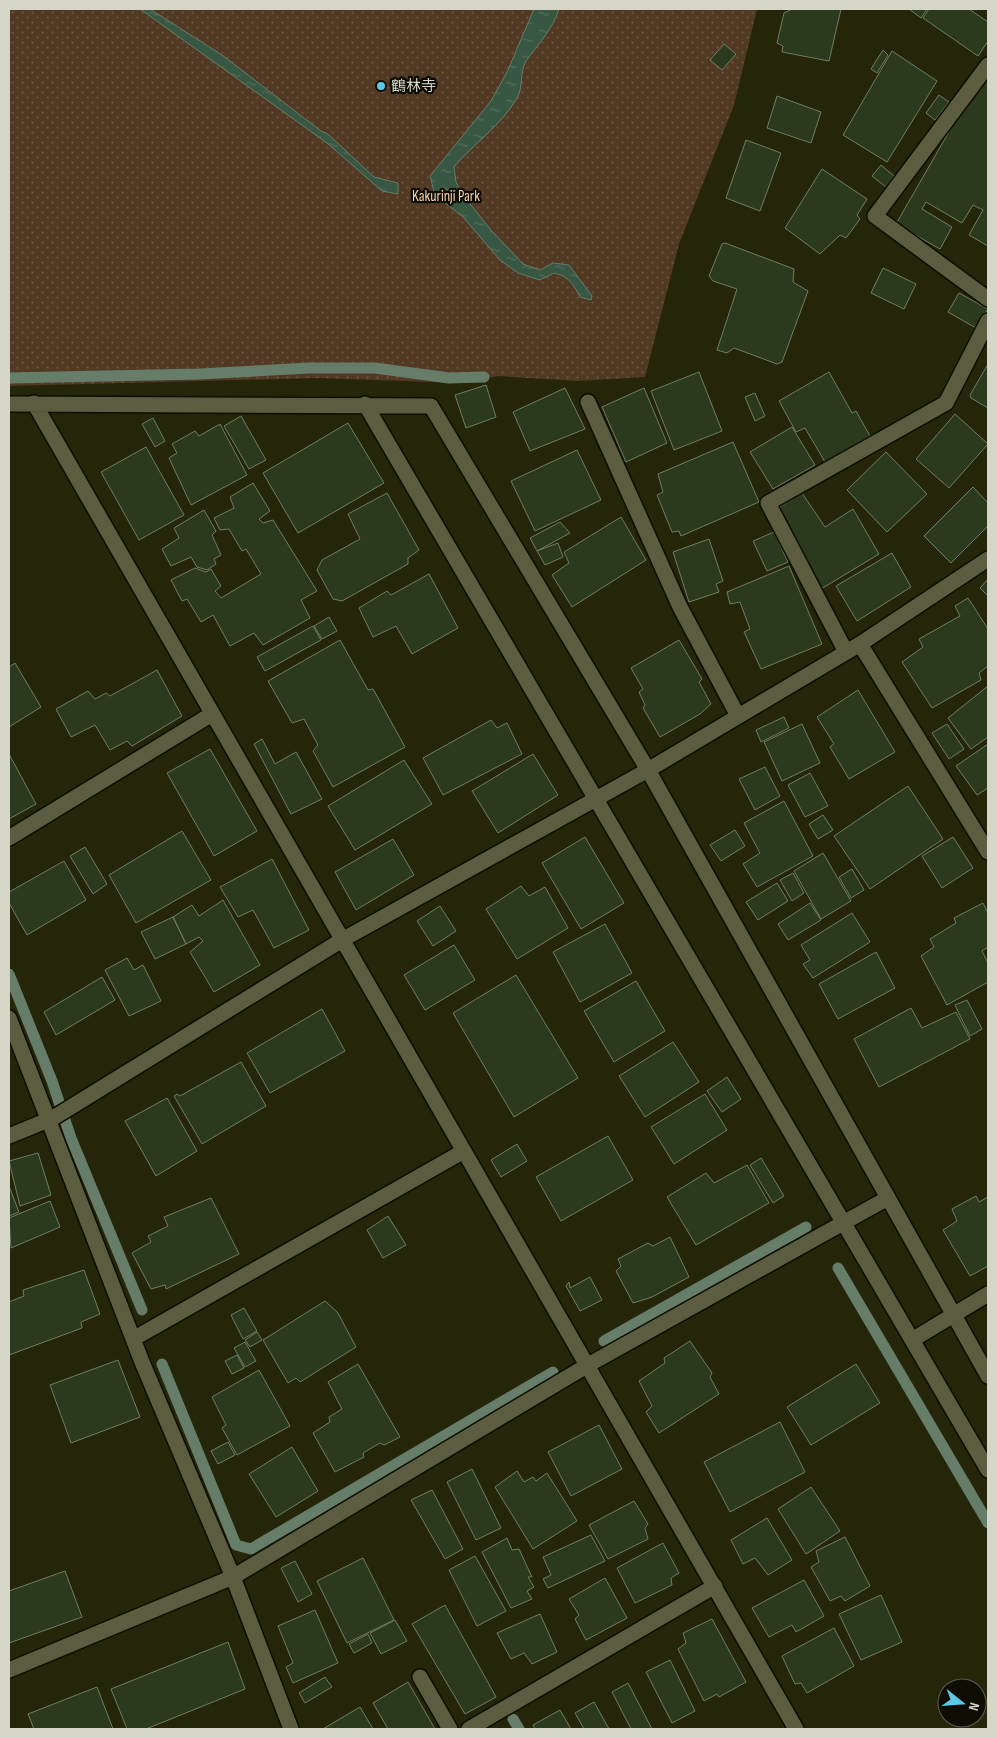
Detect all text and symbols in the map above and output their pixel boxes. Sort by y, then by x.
place label: 鶴林寺 [391,77,436,96]
marker: 鶴林寺 [375,80,387,92]
park label: Kakurinji Park [412,187,480,206]
north arrow [937,1678,987,1728]
text: N [965,1701,983,1713]

